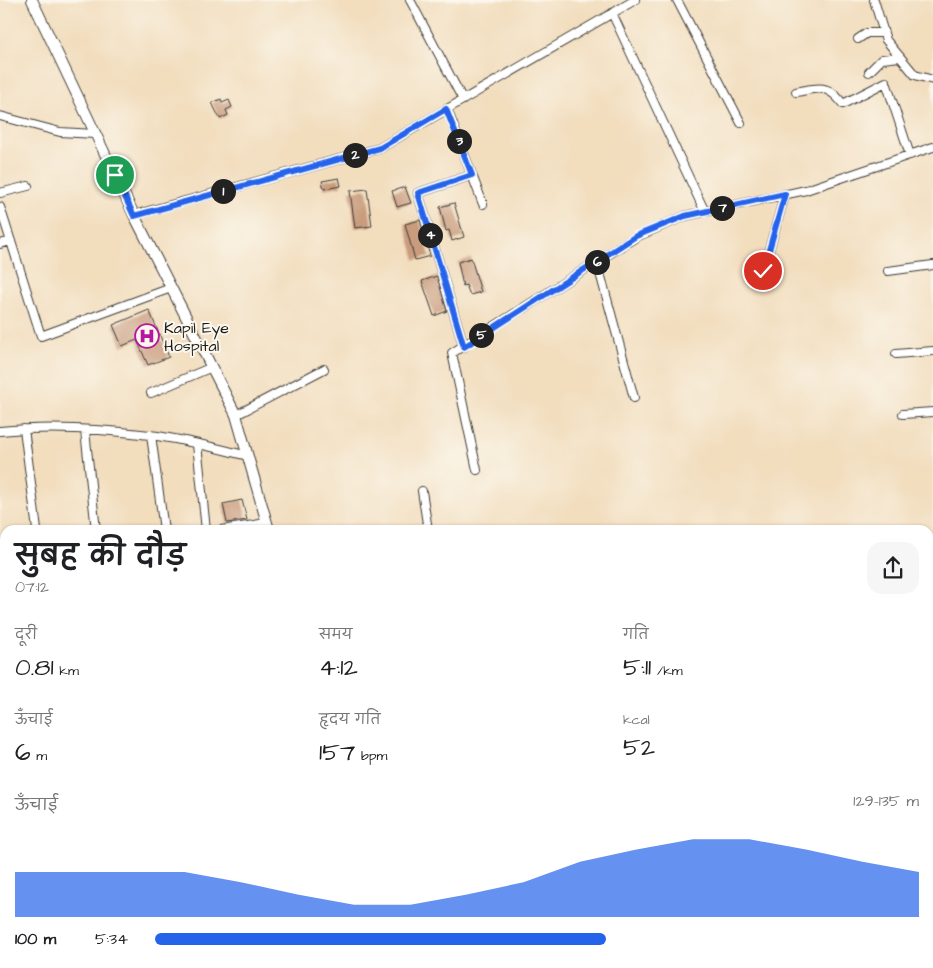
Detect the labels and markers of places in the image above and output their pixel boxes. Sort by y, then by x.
pin: 3 [446,128,472,154]
pin: 2 [342,142,368,168]
pin [94,154,136,196]
pin: 1 [210,178,236,204]
pin: 7 [710,196,734,220]
pin: 4 [418,222,442,248]
pin: 6 [584,250,610,274]
pin [742,250,784,292]
place label: Kapil Eye Hospital [164,317,229,357]
pin: 5 [468,322,494,348]
hospital icon: Kapil Eye Hospital [134,323,160,349]

